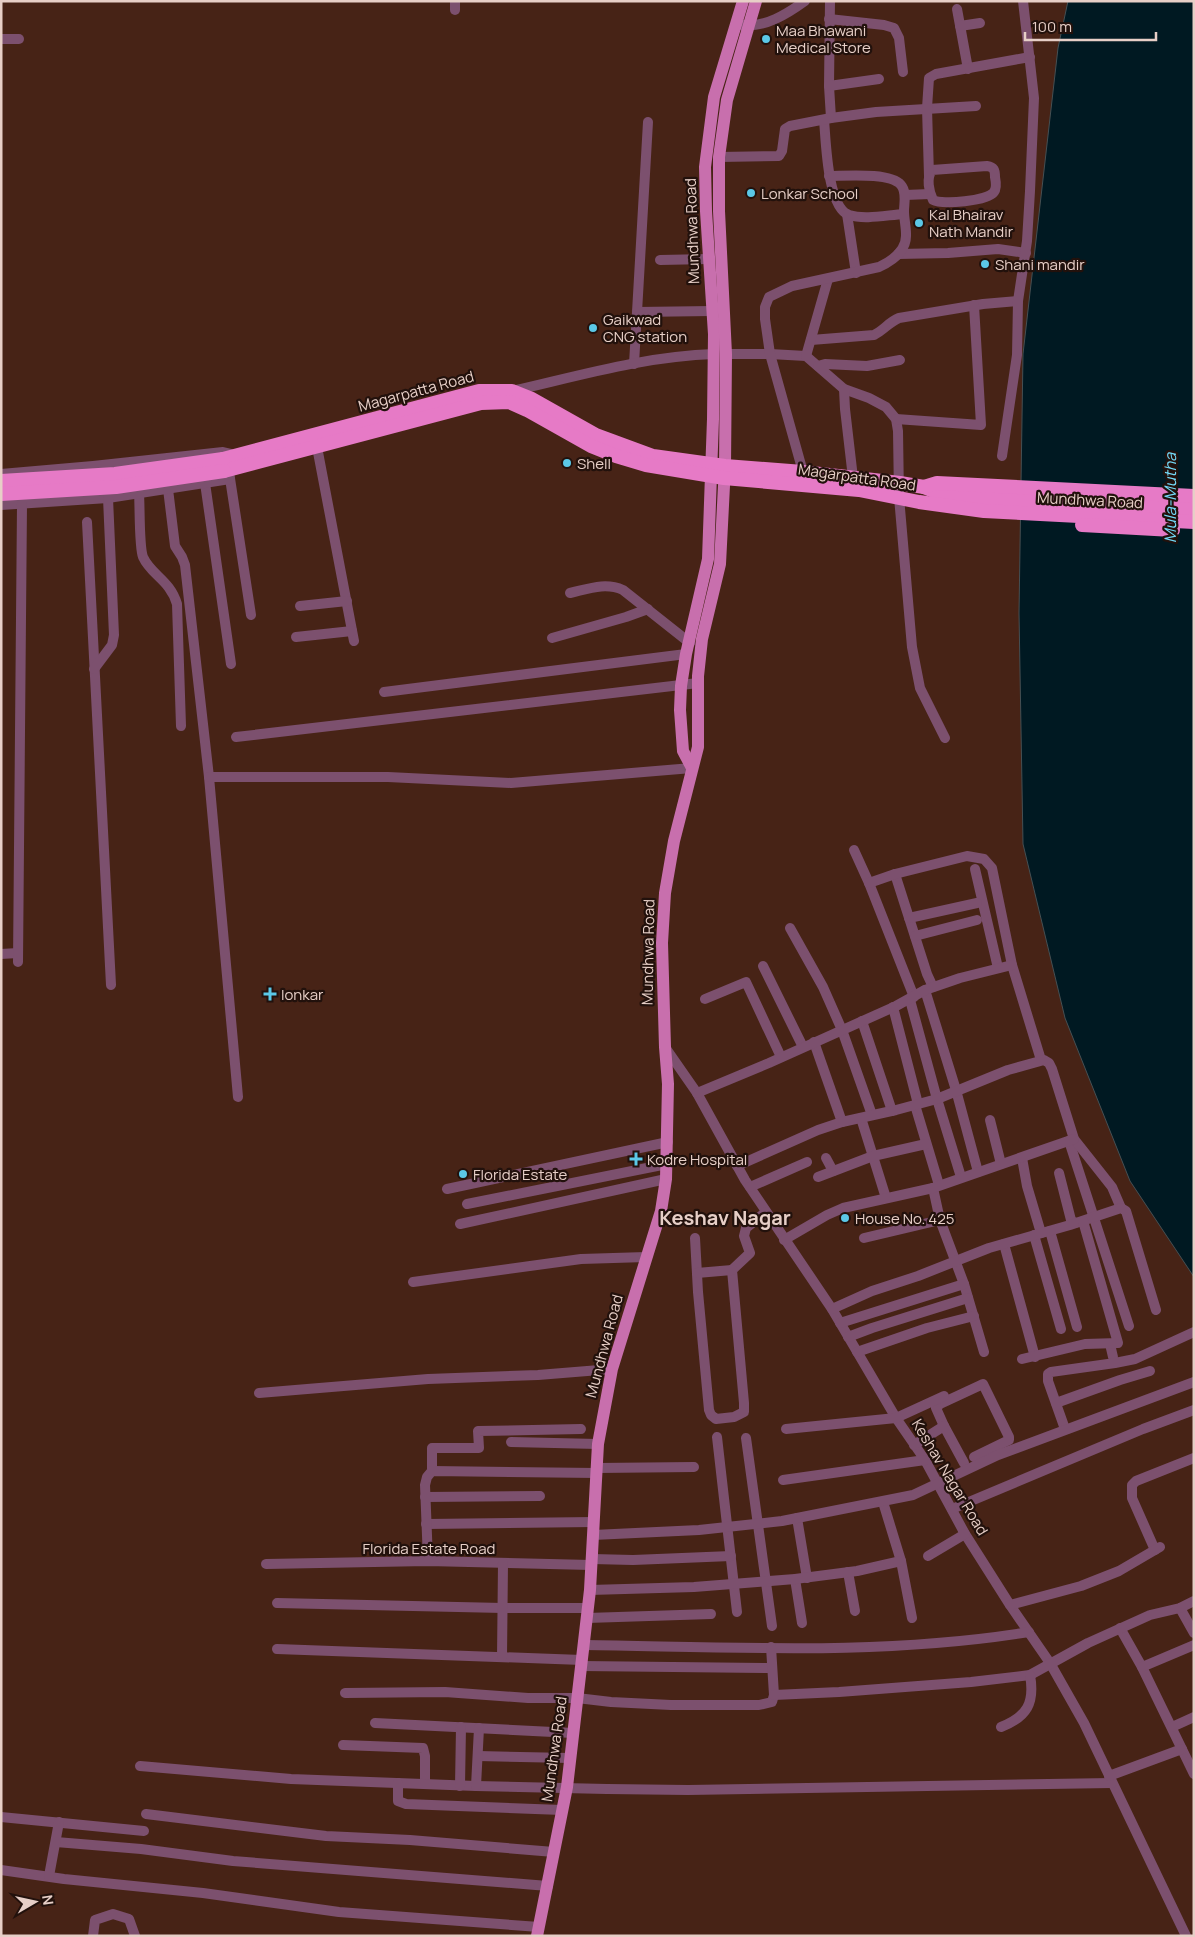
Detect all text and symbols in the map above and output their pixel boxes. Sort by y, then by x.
scale bar [1025,10,1156,42]
text: 100 m [1032,16,1072,37]
place label: Maa Bhawani Medical Store [776,20,871,58]
marker: Maa Bhawani Medical Store [760,33,772,45]
street label: Mundhwa Road [680,178,704,284]
place label: Lonkar School [761,183,858,204]
marker: Lonkar School [745,187,757,199]
place label: Kal Bhairav Nath Mandir [929,204,1014,242]
marker: Kal Bhairav Nath Mandir [913,217,925,229]
place label: Shani mandir [995,254,1085,275]
marker: Shani mandir [979,258,991,270]
place label: Gaikwad CNG station [603,309,687,347]
marker: Gaikwad CNG station [587,322,599,334]
street label: Magarpatta Road [356,365,476,417]
water label: Mula-Mutha [1159,452,1181,543]
place label: Shell [577,453,611,474]
marker: Shell [561,457,573,469]
street label: Magarpatta Road [797,458,917,496]
street label: Mundhwa Road [1036,487,1144,513]
street label: Mundhwa Road [637,899,659,1005]
place label: lonkar [281,984,324,1005]
marker: lonkar [263,987,277,1001]
place label: Kodre Hospital [647,1149,747,1170]
marker: Kodre Hospital [629,1152,643,1166]
place label: Florida Estate [473,1164,568,1185]
marker: Florida Estate [457,1168,469,1180]
district label: Keshav Nagar [659,1204,791,1231]
place label: House No. 425 [855,1208,954,1229]
marker: House No. 425 [839,1212,851,1224]
street label: Mundhwa Road [580,1292,628,1400]
street label: Keshav Nagar Road [907,1415,993,1539]
street label: Florida Estate Road [363,1538,495,1559]
street label: Mundhwa Road [536,1695,572,1803]
north arrow [10,1877,60,1927]
text: N [38,1893,59,1906]

